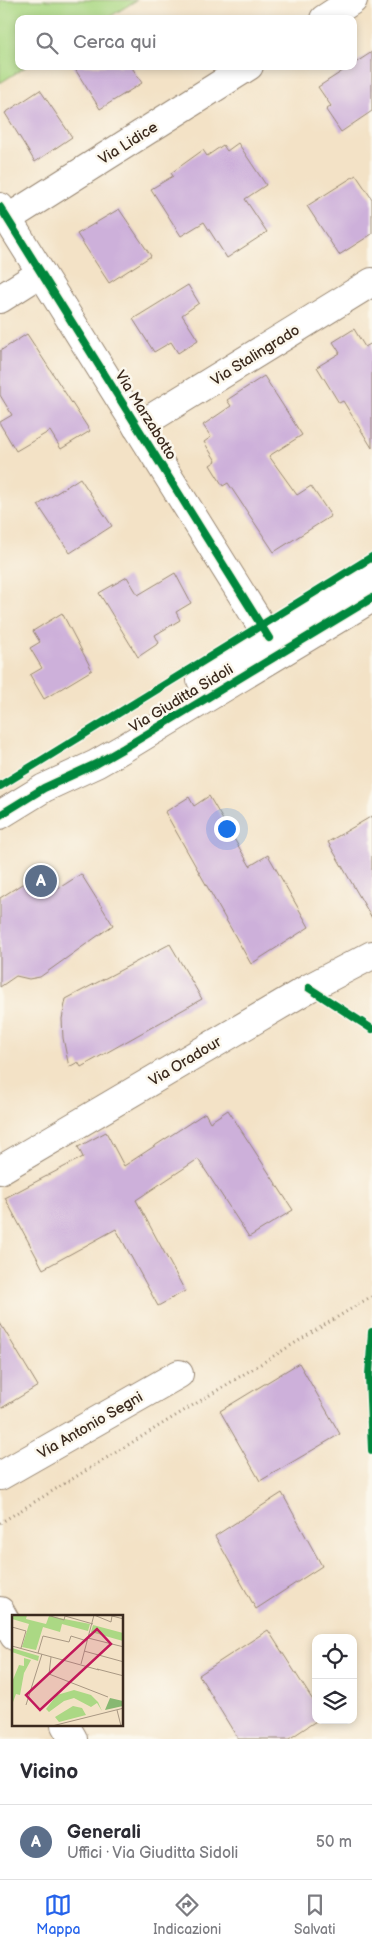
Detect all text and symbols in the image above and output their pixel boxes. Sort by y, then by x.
search box [15,15,357,70]
icon: search [33,29,61,57]
text: Cerca qui [73,31,156,54]
street label: Via Lidice [95,118,162,169]
street label: Via Stalingrado [207,320,303,390]
street label: Via Marzabotto [110,367,181,464]
street label: Via Giuditta Sidoli [126,660,237,737]
your location [214,816,240,842]
pin: A [25,862,57,900]
street label: Via Oradour [146,1032,225,1090]
street label: Via Antonio Segni [34,1388,146,1463]
inset map [12,1615,124,1726]
map controls [312,1634,357,1724]
button: locate [312,1634,357,1679]
button: layers [312,1679,357,1724]
text: Vicino [20,1759,78,1784]
text: Generali [67,1821,141,1844]
text: A [31,1833,41,1852]
text: 50 m [316,1833,352,1852]
text: Uffici · Via Giuditta Sidoli [67,1844,238,1863]
tab: Mappa [36,1891,81,1938]
tab: Indicazioni [153,1891,221,1938]
tab: Salvati [294,1891,336,1938]

